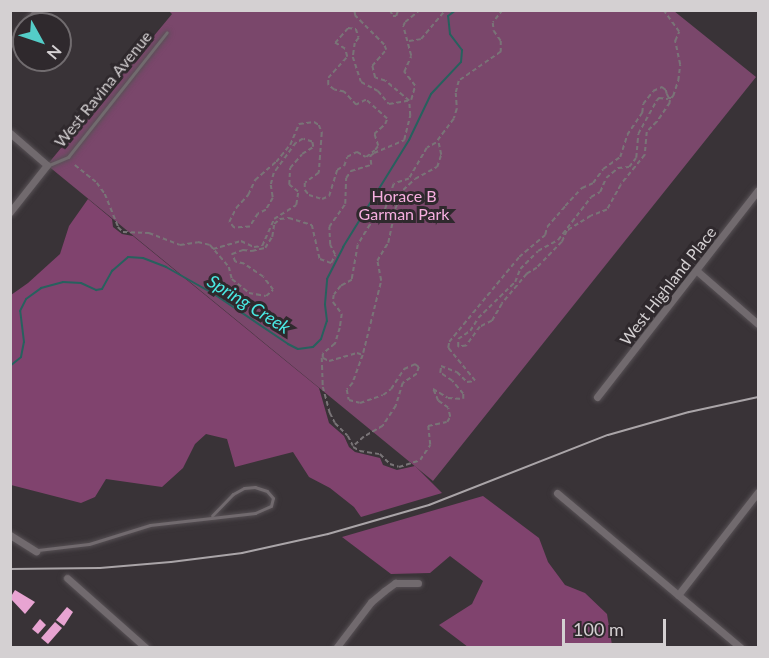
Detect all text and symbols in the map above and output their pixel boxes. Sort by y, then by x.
north arrow [12,12,72,72]
street label: West Ravina Avenue [50,27,156,151]
text: N [43,42,66,63]
park label: Horace B Garman Park [359,186,449,224]
street label: West Highland Place [616,223,720,349]
water label: Spring Creek [203,270,295,338]
scale bar [565,607,668,645]
text: 100 m [573,618,624,640]

